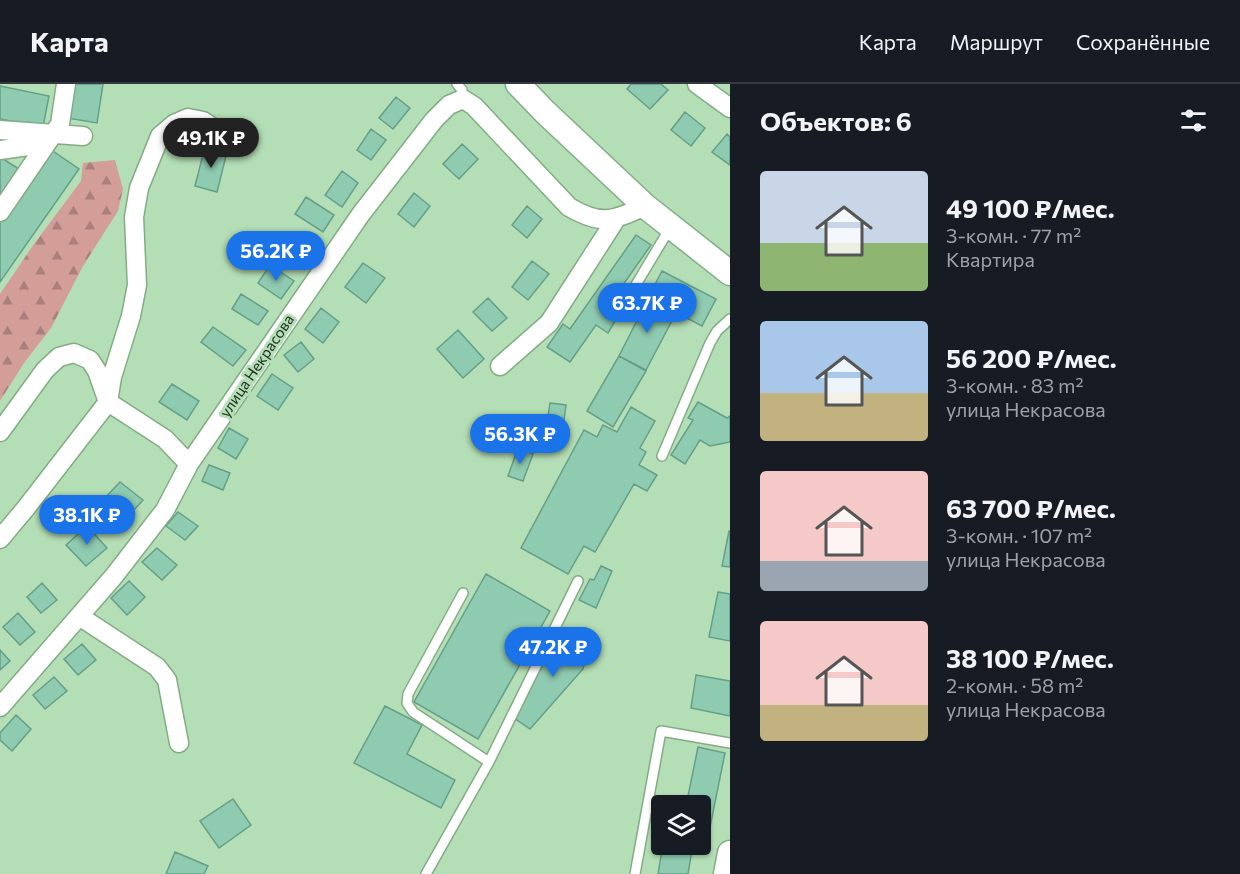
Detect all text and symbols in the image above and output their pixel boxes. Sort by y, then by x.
text: Карта [30,24,109,58]
text: Карта [859,29,917,54]
text: Маршрут [950,29,1043,54]
text: Сохранённые [1076,29,1210,54]
icon: filters [1177,104,1210,137]
text: Объектов: 6 [760,105,912,136]
pin: 49.1K ₽ [156,118,266,169]
text: 49.1K ₽ [177,125,245,149]
text: 49 100 ₽/мес. [946,192,1115,223]
icon: home [808,195,880,267]
text: 3-комн. · 77 m² [946,223,1081,247]
pin: 56.2K ₽ [221,231,331,282]
text: 56.2K ₽ [240,238,312,262]
text: Квартира [946,247,1035,271]
pin: 63.7K ₽ [592,283,702,334]
text: 63.7K ₽ [612,290,682,314]
street label: улица Некрасова [215,311,297,420]
text: 56 200 ₽/мес. [946,342,1117,373]
icon: home [808,345,880,417]
text: 3-комн. · 83 m² [946,373,1084,397]
text: улица Некрасова [946,397,1106,421]
pin: 56.3K ₽ [465,414,575,465]
text: 56.3K ₽ [484,421,556,445]
text: 63 700 ₽/мес. [946,492,1116,523]
pin: 38.1K ₽ [32,495,142,546]
icon: home [808,495,880,567]
text: 38.1K ₽ [53,502,121,526]
text: 3-комн. · 107 m² [946,523,1092,547]
text: улица Некрасова [946,547,1106,571]
pin: 47.2K ₽ [498,627,608,678]
text: 47.2K ₽ [519,634,587,658]
text: 38 100 ₽/мес. [946,642,1114,673]
icon: home [808,645,880,717]
text: 2-комн. · 58 m² [946,673,1083,697]
text: улица Некрасова [946,697,1106,721]
map controls [651,795,711,855]
button: layers [651,795,711,855]

